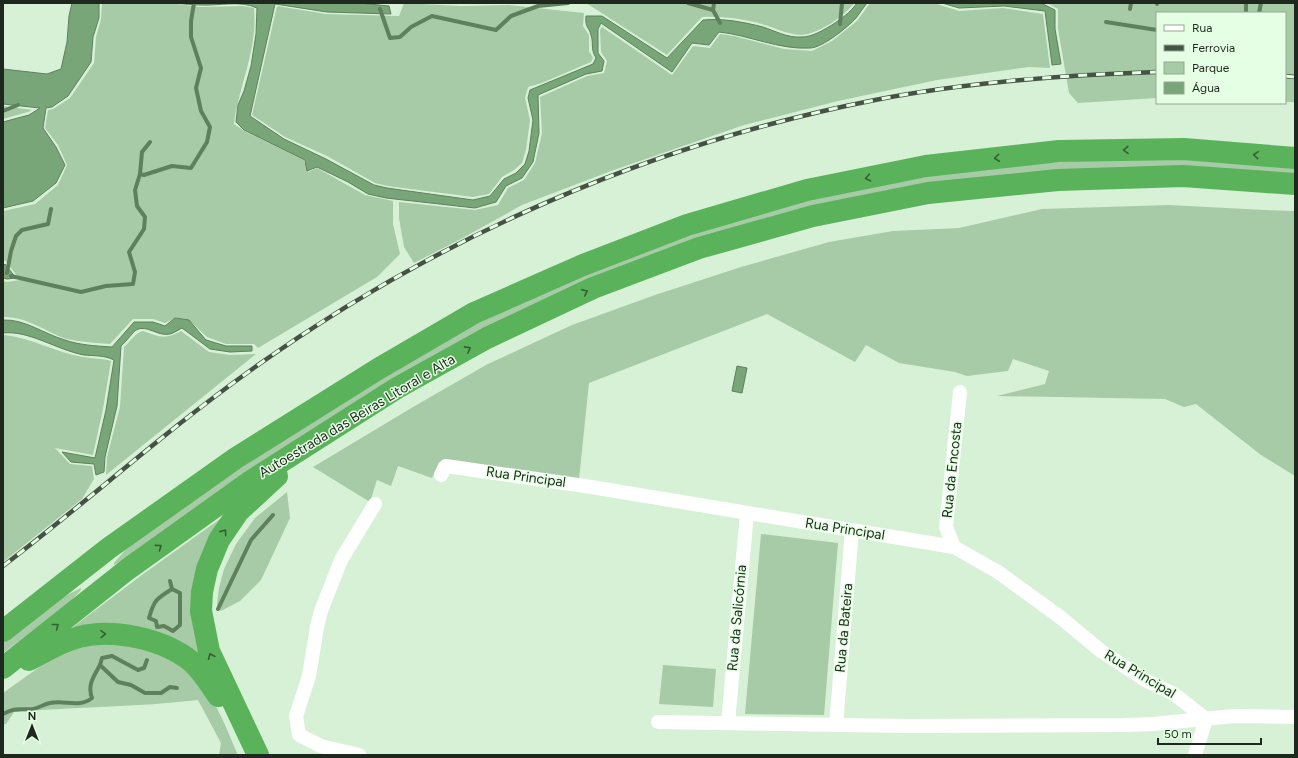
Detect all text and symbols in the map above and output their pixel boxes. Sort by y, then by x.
legend [1156,12,1286,104]
text: Rua [1192,21,1212,35]
text: Ferrovia [1192,41,1235,55]
text: Parque [1192,61,1230,75]
text: Água [1192,81,1220,95]
one-way arrow [1123,146,1129,154]
one-way arrow [1253,151,1259,160]
one-way arrow [994,153,1000,162]
one-way arrow [865,173,872,182]
one-way arrow [581,289,589,297]
one-way arrow [464,346,472,353]
street label: Autoestrada das Beiras Litoral e Alta [256,351,458,481]
street label: Rua da Encosta [938,421,966,519]
street label: Rua Principal [485,463,567,491]
street label: Rua Principal [804,514,886,544]
one-way arrow [219,530,226,537]
one-way arrow [155,544,162,552]
street label: Rua da Salicórnia [724,564,750,672]
street label: Rua da Bateira [832,583,856,673]
one-way arrow [51,624,58,631]
one-way arrow [100,630,107,639]
street label: Rua Principal [1101,646,1179,702]
one-way arrow [208,653,216,660]
north arrow [12,706,52,746]
text: N [28,710,36,723]
scale bar [1158,720,1261,746]
text: 50 m [1164,727,1192,741]

